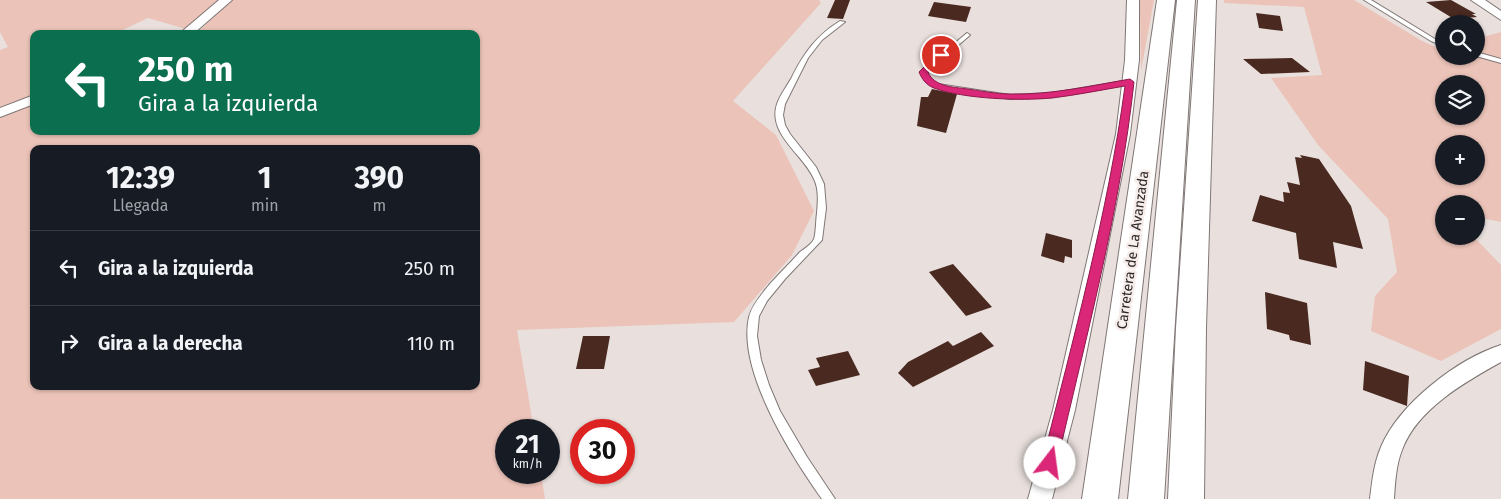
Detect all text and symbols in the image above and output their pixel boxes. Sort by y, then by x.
map controls [1435,15,1485,245]
button: search [1435,15,1485,65]
pin [920,34,962,76]
icon: arrive [927,41,955,69]
text: 250 m [138,48,233,90]
icon: left [55,50,120,115]
button: layers [1435,75,1485,125]
text: Gira a la izquierda [138,90,318,117]
button: + [1435,135,1485,185]
text: 12:39 [106,160,175,196]
text: 1 [258,160,272,196]
text: 390 [354,160,404,196]
street label: Carretera de La Avanzada [1113,170,1153,330]
button: − [1435,195,1485,245]
text: Llegada [112,196,169,215]
text: min [251,196,279,215]
text: m [372,196,386,215]
icon: left [55,254,83,282]
text: Gira a la izquierda [98,257,254,280]
text: 250 m [404,257,455,280]
icon: right [55,329,83,357]
text: Gira a la derecha [98,332,243,355]
text: 110 m [407,332,455,355]
speed limit sign: 30 [570,419,635,484]
text: 21 [516,430,539,460]
position arrow [1023,436,1075,488]
text: km/h [513,457,542,471]

